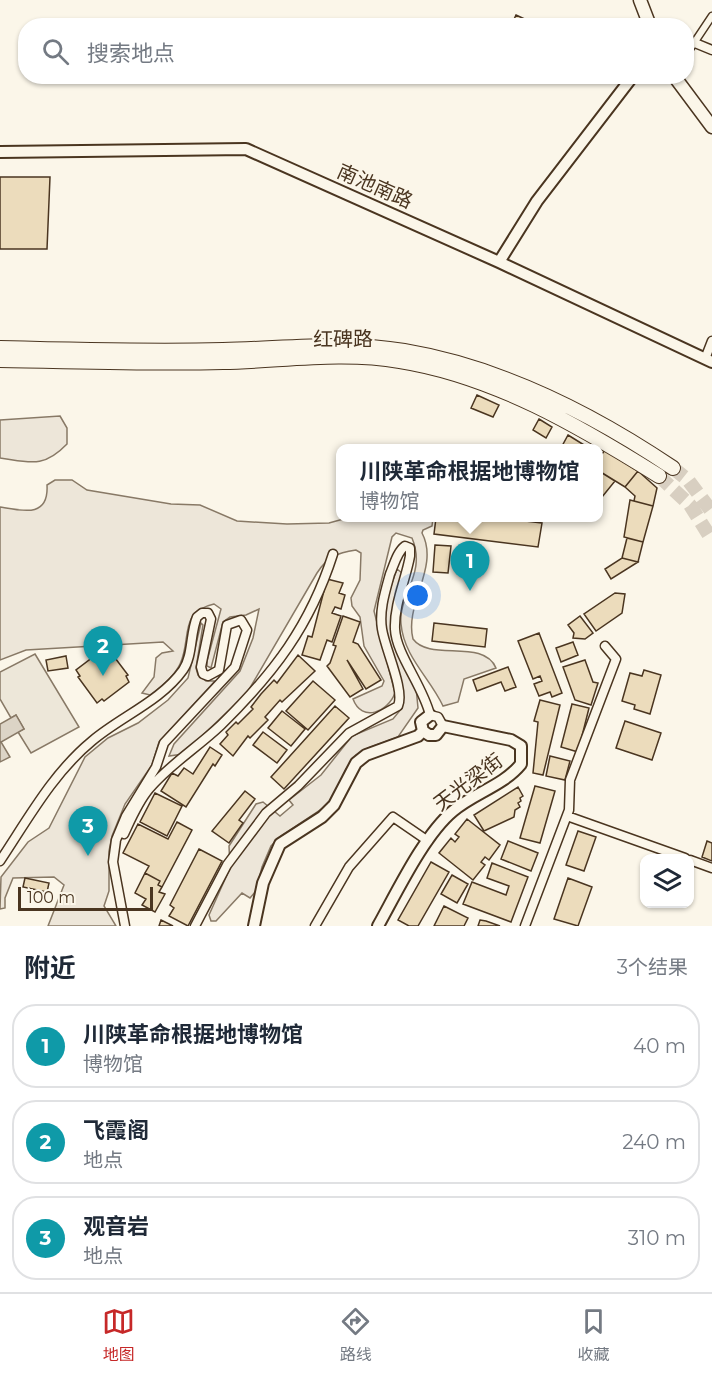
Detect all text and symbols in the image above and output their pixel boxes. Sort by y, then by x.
search box [18,18,694,84]
icon: search [39,35,72,68]
text: 搜索地点 [87,40,175,67]
street label: 南池南路 [334,159,416,213]
street label: 红碑路 [313,327,373,351]
popup [336,444,603,522]
text: 川陕革命根据地博物馆 [359,458,580,485]
text: 博物馆 [359,489,419,513]
pin: 1 [450,542,490,591]
your location [403,581,432,610]
pin: 2 [84,626,122,676]
street label: 天光梁街 [429,748,507,816]
pin: 3 [68,806,107,856]
map controls [640,854,694,908]
button: layers [640,854,694,908]
scale bar [18,884,153,912]
text: 100 m [27,888,75,907]
text: 附近 [24,952,76,984]
text: 3个结果 [617,955,688,979]
text: 川陕革命根据地博物馆 [83,1021,303,1048]
text: 1 [42,1034,49,1058]
text: 40 m [633,1034,686,1058]
text: 博物馆 [83,1052,143,1076]
text: 飞霞阁 [83,1117,149,1144]
text: 2 [40,1130,51,1154]
text: 240 m [622,1130,686,1154]
text: 地点 [83,1148,123,1172]
text: 观音岩 [83,1213,149,1240]
text: 3 [40,1226,51,1250]
text: 310 m [628,1226,686,1250]
text: 地点 [83,1244,123,1268]
tab: 地图 [102,1305,135,1365]
tab: 路线 [339,1305,372,1365]
tab: 收藏 [577,1305,610,1365]

